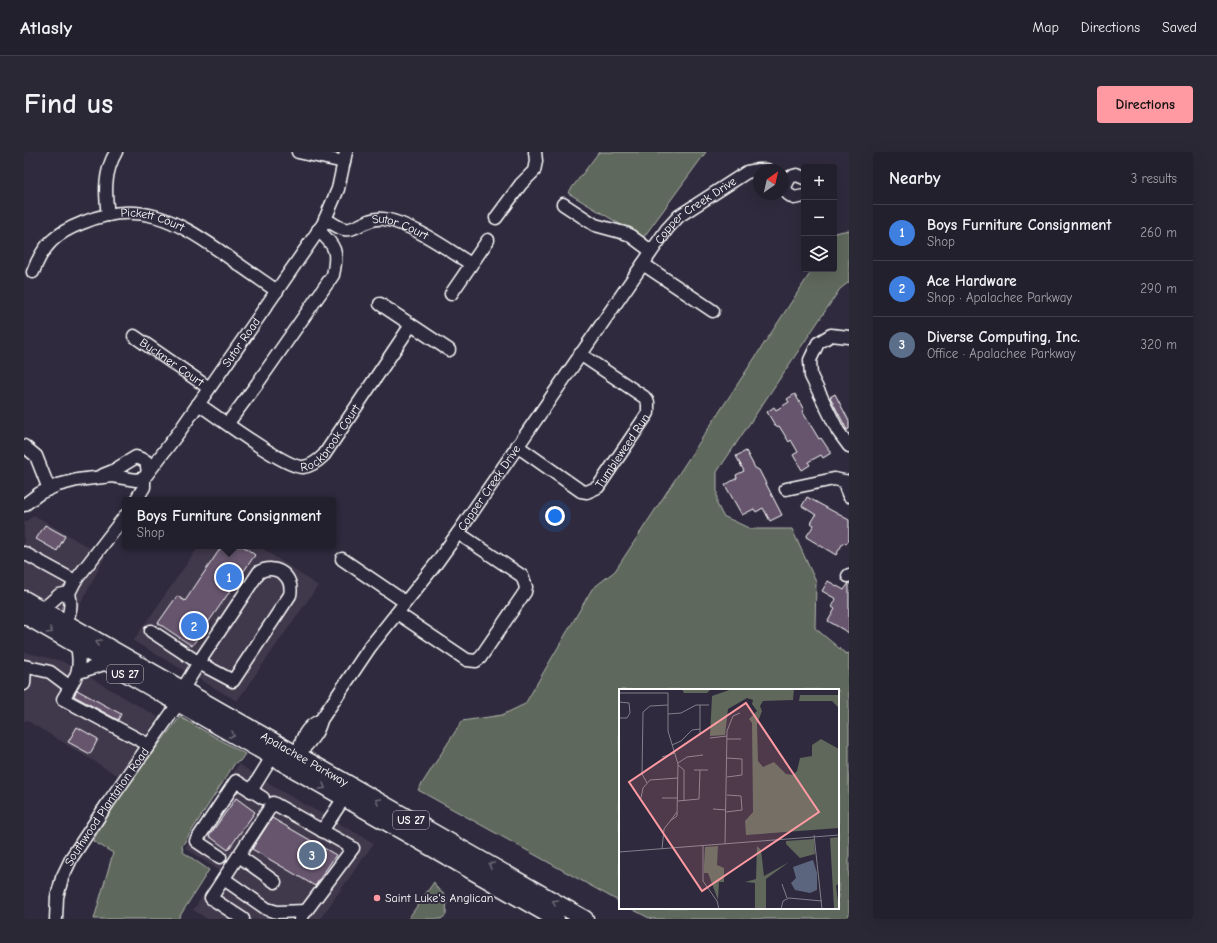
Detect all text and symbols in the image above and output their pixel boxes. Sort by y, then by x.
text: Atlasly [20,17,72,39]
text: Map [1032,19,1059,36]
text: Directions [1081,19,1140,36]
text: Saved [1162,19,1197,36]
button: Directions [1097,86,1193,123]
text: Find us [24,88,113,120]
north arrow [753,164,789,200]
map controls [801,164,837,272]
button: + [801,164,837,200]
text: Nearby [889,169,940,188]
text: 3 results [1131,171,1177,186]
street label: Copper Creek Drive [652,174,739,247]
button: − [801,200,837,236]
street label: Pickett Court [120,206,187,235]
street label: Sutor Court [371,211,431,243]
text: Boys Furniture Consignment [927,216,1111,234]
text: 1 [899,225,905,240]
text: 260 m [1140,225,1177,240]
text: Shop [927,234,955,249]
button: layers [801,236,837,272]
text: Ace Hardware [927,272,1017,290]
text: 2 [899,281,905,296]
text: 290 m [1140,281,1177,296]
text: Shop · Apalachee Parkway [927,290,1072,305]
street label: Sutor Road [219,315,263,370]
text: Diverse Computing, Inc. [927,328,1080,346]
street label: Buckner Court [137,335,207,390]
text: 3 [899,337,905,352]
text: 320 m [1141,337,1177,352]
text: Office · Apalachee Parkway [927,346,1076,361]
street label: Rockbrook Court [299,401,363,474]
street label: Tumbleweed Run [592,411,652,491]
street label: Copper Creek Drive [455,442,523,533]
popup [122,497,336,549]
your location [545,506,565,526]
text: Boys Furniture Consignment [137,507,321,525]
text: Shop [137,525,165,540]
pin: 1 [216,562,242,592]
pin: 2 [181,611,207,641]
one-way arrow [46,626,53,633]
one-way arrow [95,639,102,646]
road number: US 27 [107,665,143,683]
inset map [619,689,839,909]
street label: Apalachee Parkway [258,729,351,790]
one-way arrow [228,730,235,737]
street label: Southwood Plantation Road [62,745,152,868]
one-way arrow [319,782,326,789]
one-way arrow [375,798,382,805]
road number: US 27 [393,811,429,829]
pin: 3 [299,840,325,870]
one-way arrow [488,862,495,869]
place label: Saint Luke's Anglican [385,891,493,905]
marker: Saint Luke's Anglican [372,893,382,903]
one-way arrow [552,899,559,906]

